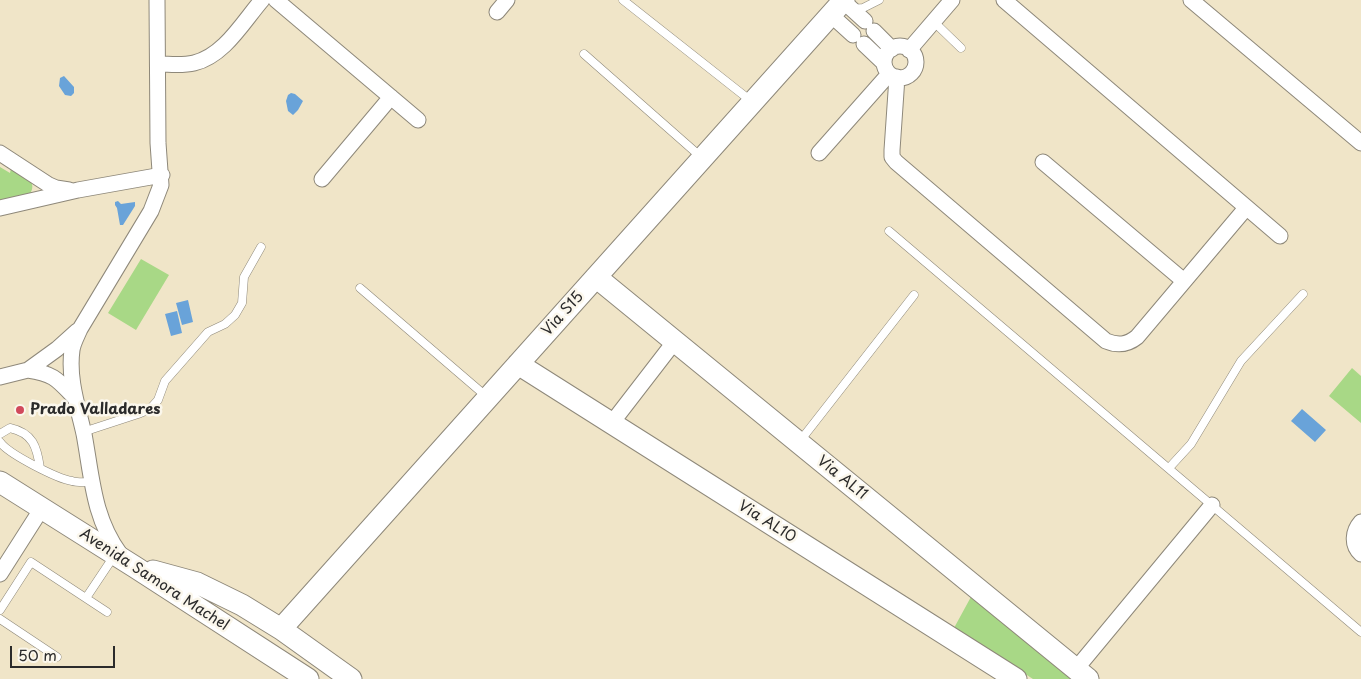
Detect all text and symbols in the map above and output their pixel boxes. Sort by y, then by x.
street label: Via S15 [538,288,588,340]
place label: Prado Valladares [30,401,160,419]
marker: Prado Valladares [14,404,26,416]
street label: Via AL11 [813,452,871,504]
street label: Via AL10 [735,497,799,547]
street label: Avenida Samora Machel [76,525,232,635]
scale bar [12,636,118,668]
text: 50 m [18,643,57,666]

